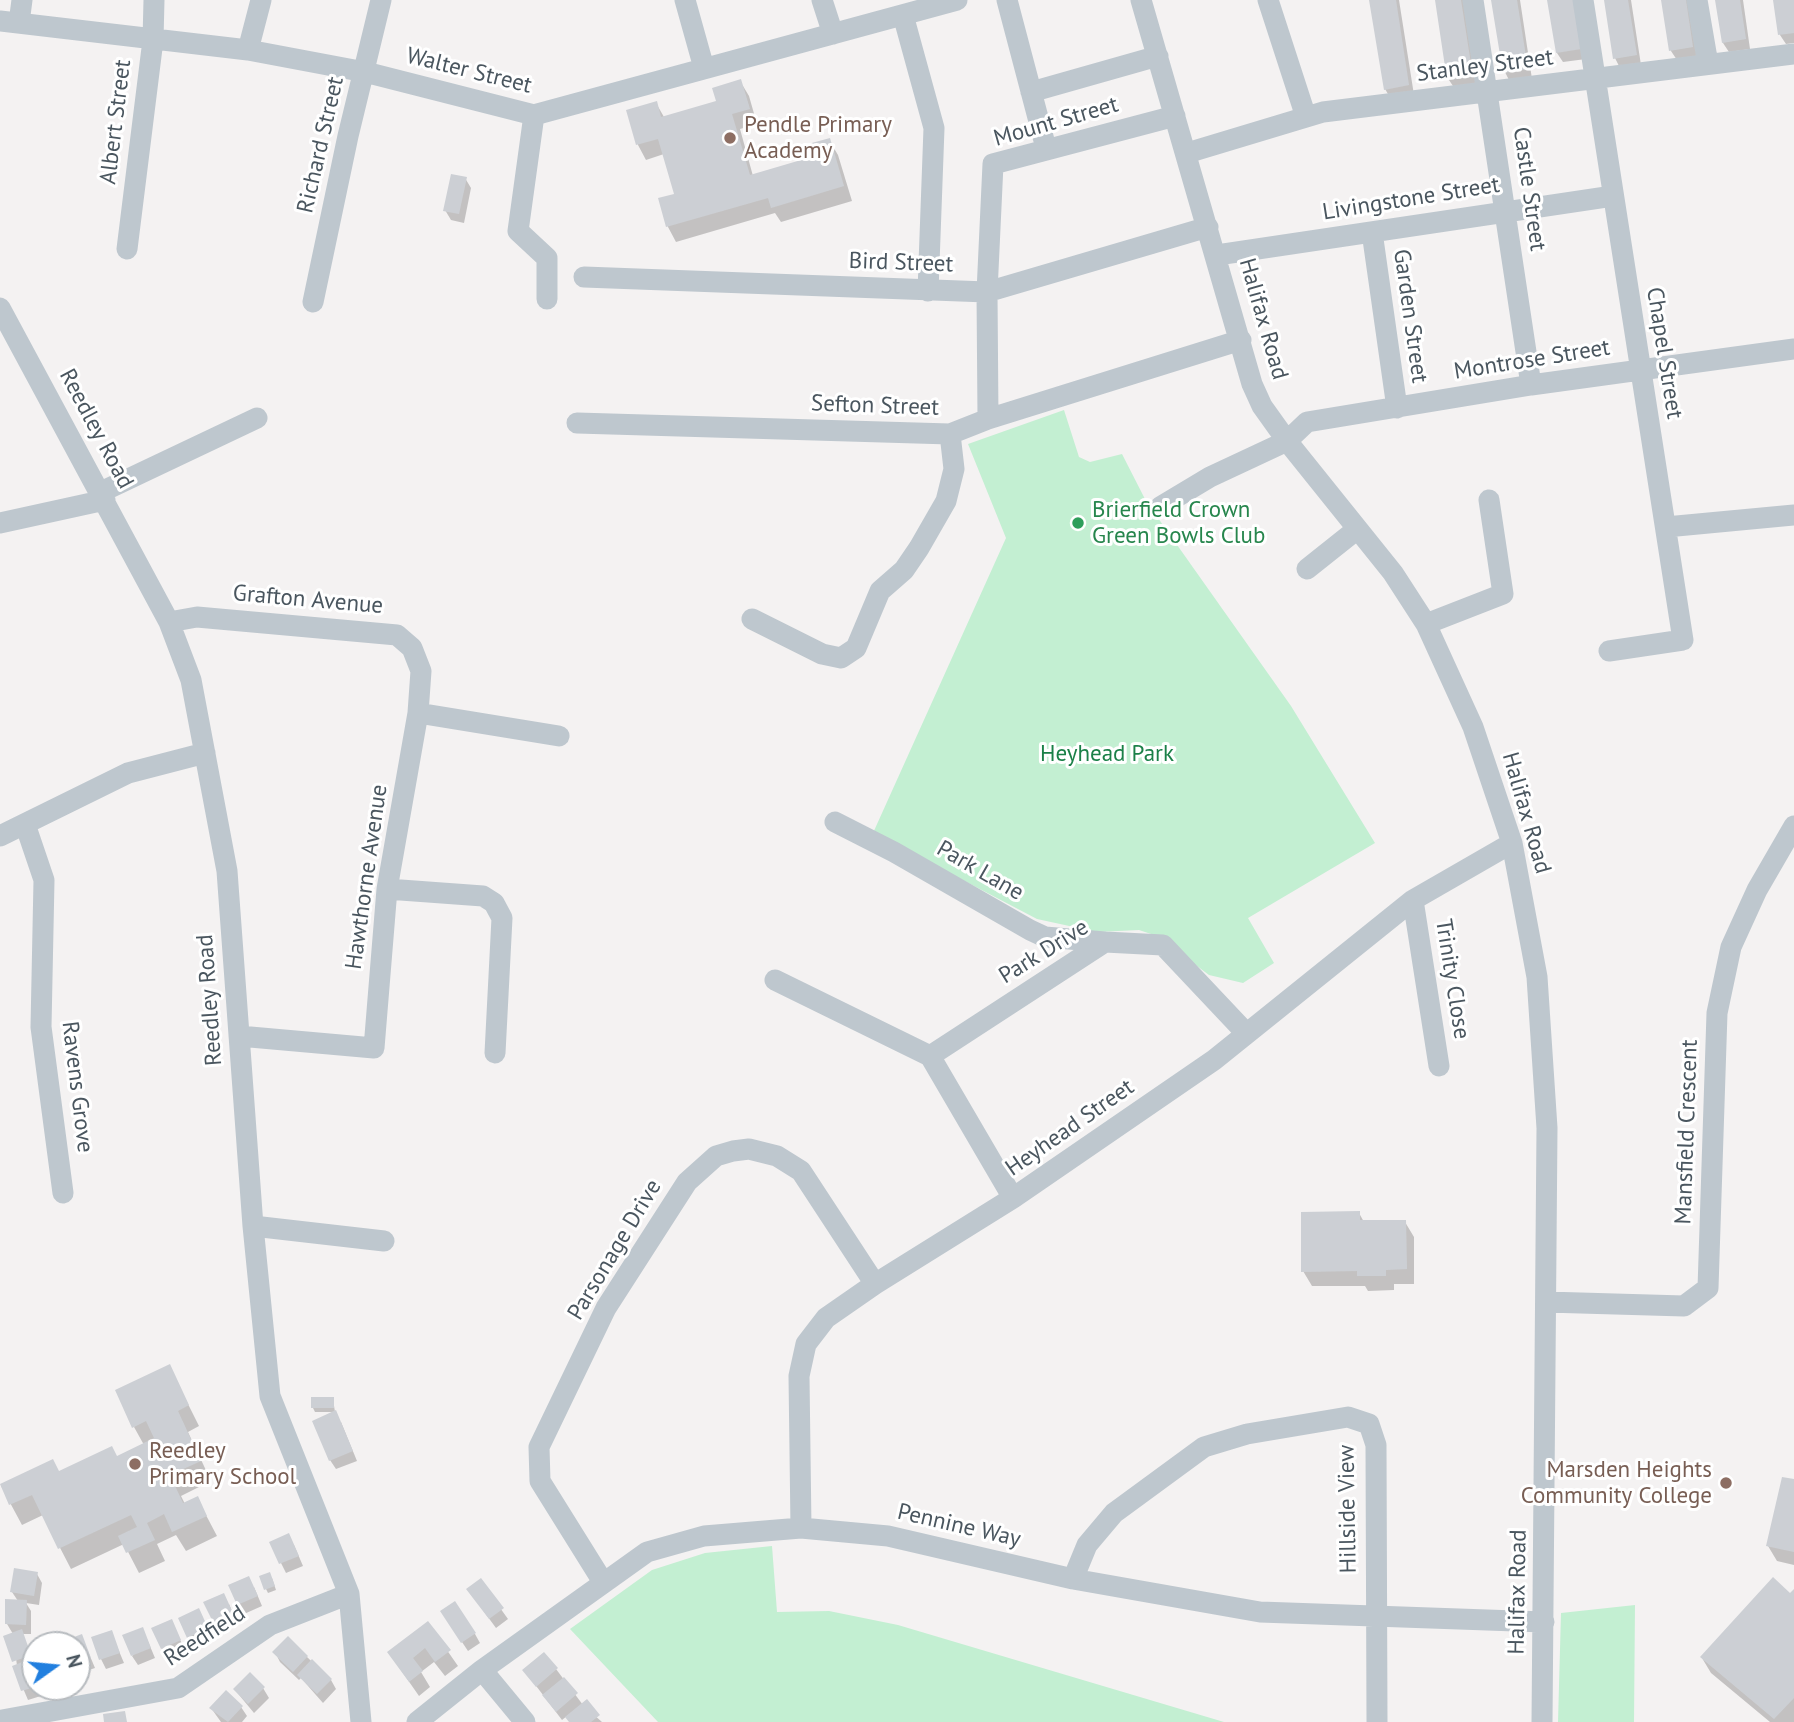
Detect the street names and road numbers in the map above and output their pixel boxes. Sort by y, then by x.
street label: Walter Street [403,42,535,100]
street label: Stanley Street [1415,44,1555,88]
street label: Albert Street [95,58,137,186]
street label: Richard Street [292,74,350,216]
street label: Mount Street [991,91,1121,153]
street label: Castle Street [1507,125,1551,253]
street label: Livingstone Street [1320,171,1502,227]
street label: Bird Street [848,247,954,279]
street label: Garden Street [1387,247,1433,385]
street label: Halifax Road [1232,255,1294,383]
street label: Chapel Street [1640,285,1688,421]
street label: Montrose Street [1452,334,1612,386]
street label: Reedley Road [53,364,139,494]
street label: Sefton Street [810,390,940,422]
street label: Grafton Avenue [232,580,384,620]
street label: Halifax Road [1495,749,1557,877]
street label: Hawthorne Avenue [340,783,394,971]
street label: Park Lane [932,835,1028,907]
street label: Park Drive [994,914,1094,990]
street label: Trinity Close [1429,917,1475,1041]
street label: Reedley Road [192,933,228,1067]
street label: Ravens Grove [55,1020,99,1154]
street label: Mansfield Crescent [1670,1039,1704,1225]
street label: Heyhead Street [1001,1074,1139,1182]
street label: Parsonage Drive [562,1175,668,1325]
street label: Hillside View [1333,1444,1363,1574]
street label: Pennine Way [895,1498,1023,1554]
street label: Halifax Road [1503,1529,1533,1655]
street label: Reedfield [159,1600,251,1672]

